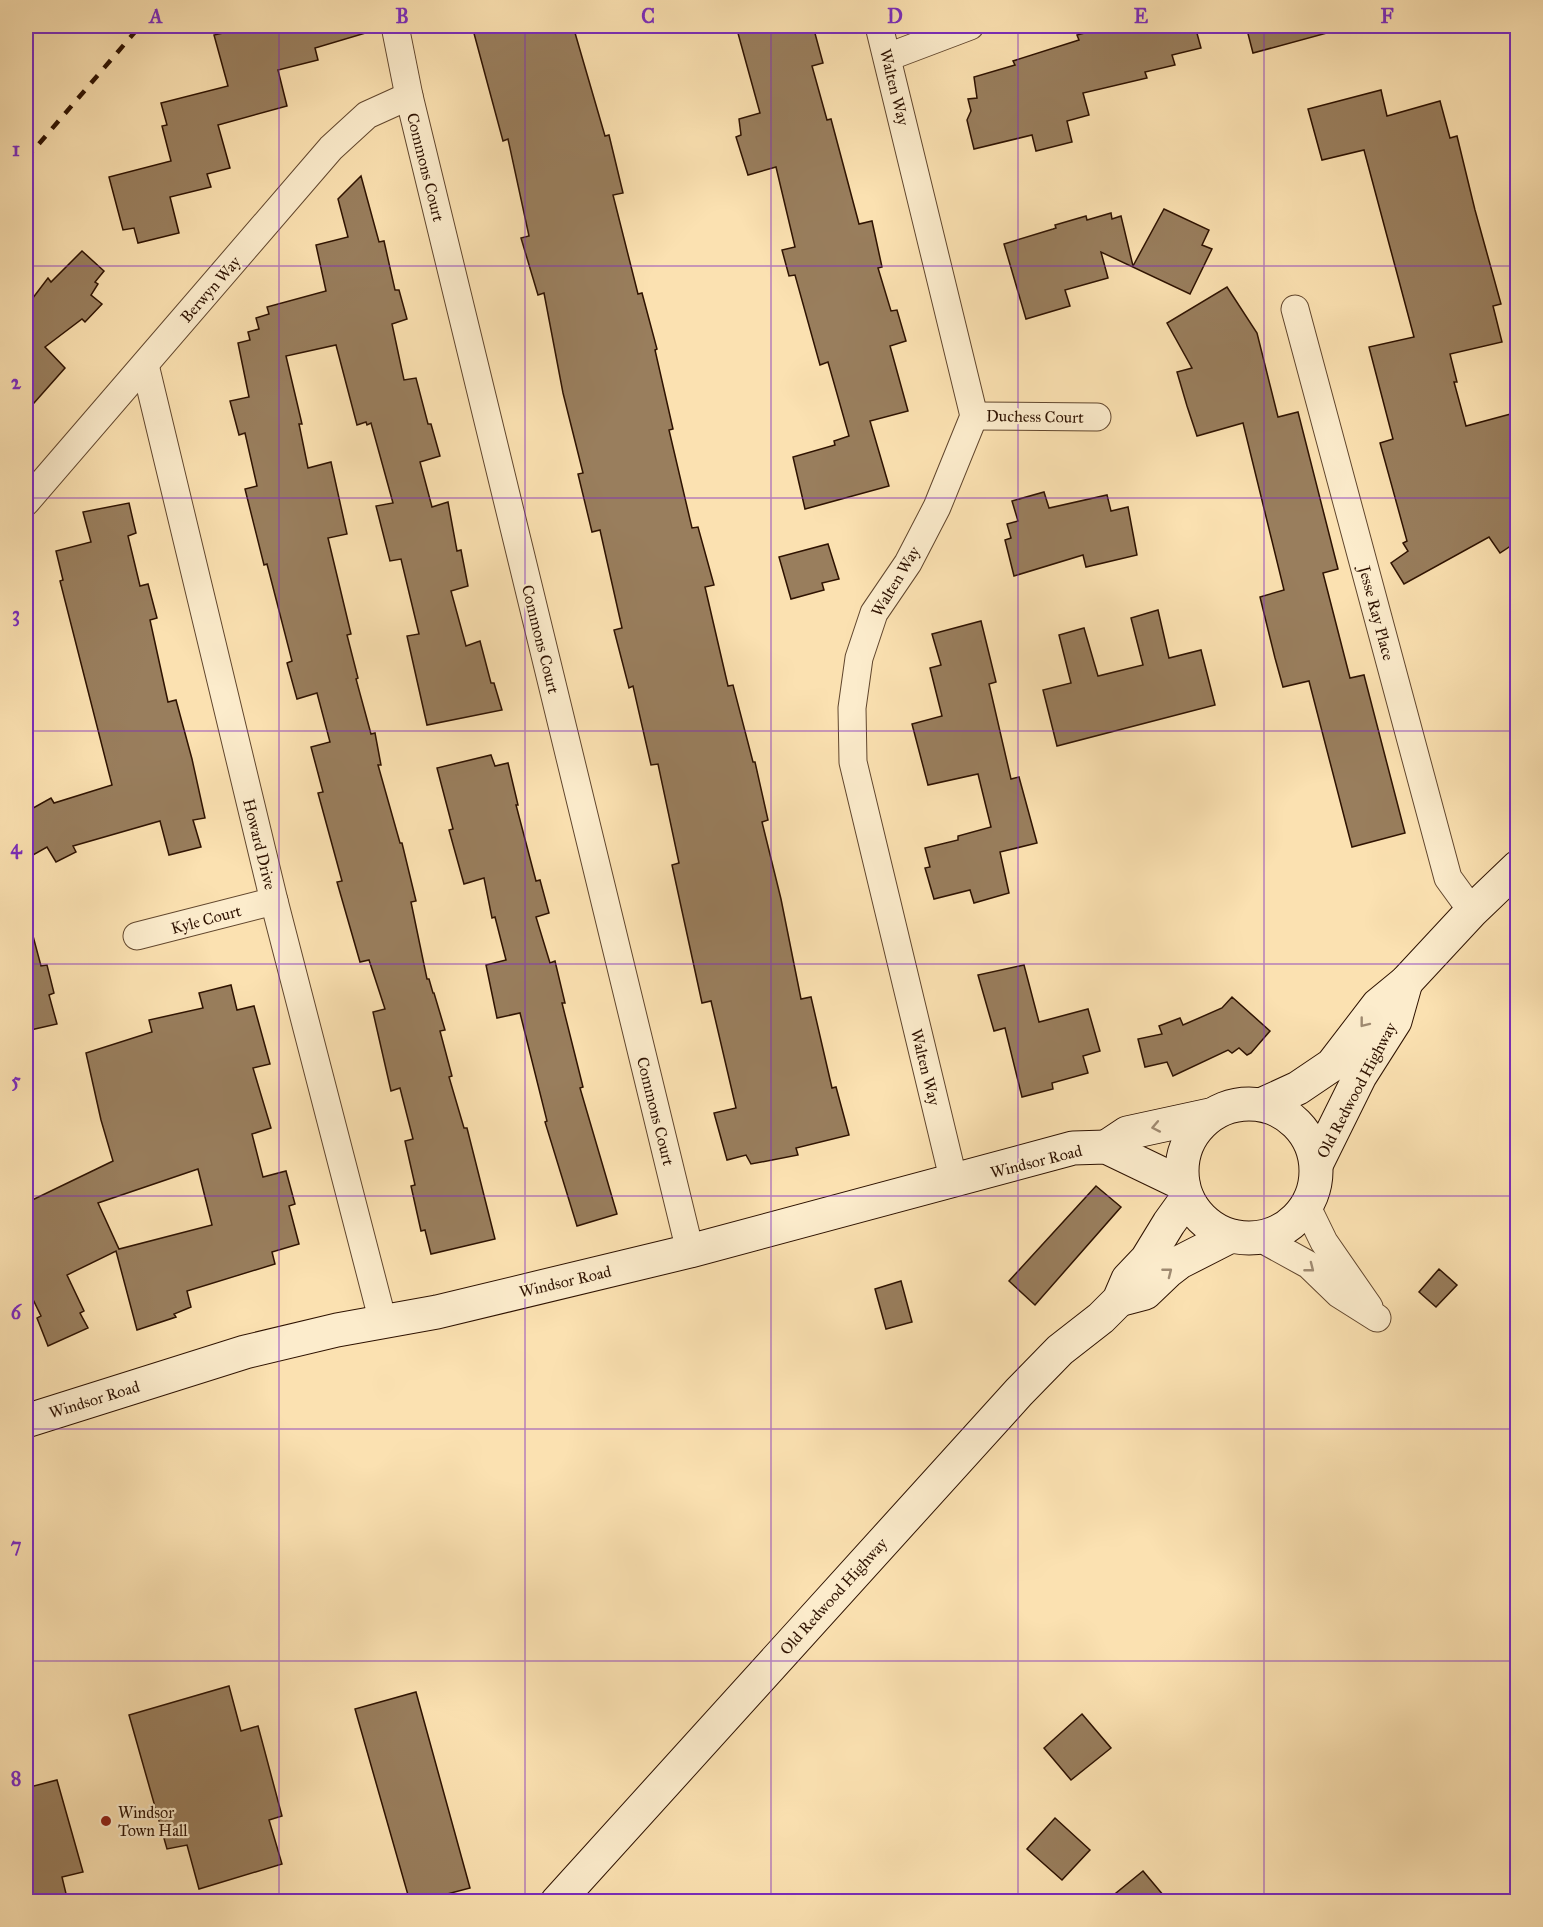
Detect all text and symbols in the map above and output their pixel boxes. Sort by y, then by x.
text: A [147,4,163,28]
text: B [395,4,409,28]
text: C [641,4,655,28]
text: D [887,4,903,28]
text: E [1134,4,1149,28]
text: F [1380,4,1394,28]
street label: Walten Way [876,47,913,128]
street label: Commons Court [403,111,448,224]
text: 1 [12,137,20,161]
street label: Berwyn Way [176,252,245,326]
text: 2 [11,370,22,394]
street label: Duchess Court [986,406,1084,427]
street label: Walten Way [867,542,924,620]
street label: Jesse Ray Place [1353,562,1398,663]
street label: Commons Court [518,583,563,696]
text: 3 [12,602,20,627]
street label: Howard Drive [239,797,280,892]
text: 4 [10,835,22,860]
street label: Kyle Court [169,901,244,938]
one-way arrow [1361,1016,1372,1027]
street label: Old Redwood Highway [1313,1019,1401,1162]
street label: Walten Way [907,1027,944,1108]
street label: Commons Court [633,1055,678,1168]
text: 5 [11,1068,21,1092]
one-way arrow [1151,1120,1161,1133]
street label: Windsor Road [988,1141,1084,1182]
one-way arrow [1303,1260,1314,1271]
street label: Windsor Road [517,1262,613,1301]
one-way arrow [1161,1268,1172,1279]
text: 6 [11,1300,23,1324]
street label: Windsor Road [47,1377,142,1422]
text: 7 [11,1533,22,1557]
street label: Old Redwood Highway [776,1534,892,1659]
text: 8 [11,1766,21,1790]
place label: Windsor Town Hall [118,1803,188,1840]
marker: Windsor Town Hall [99,1814,113,1828]

